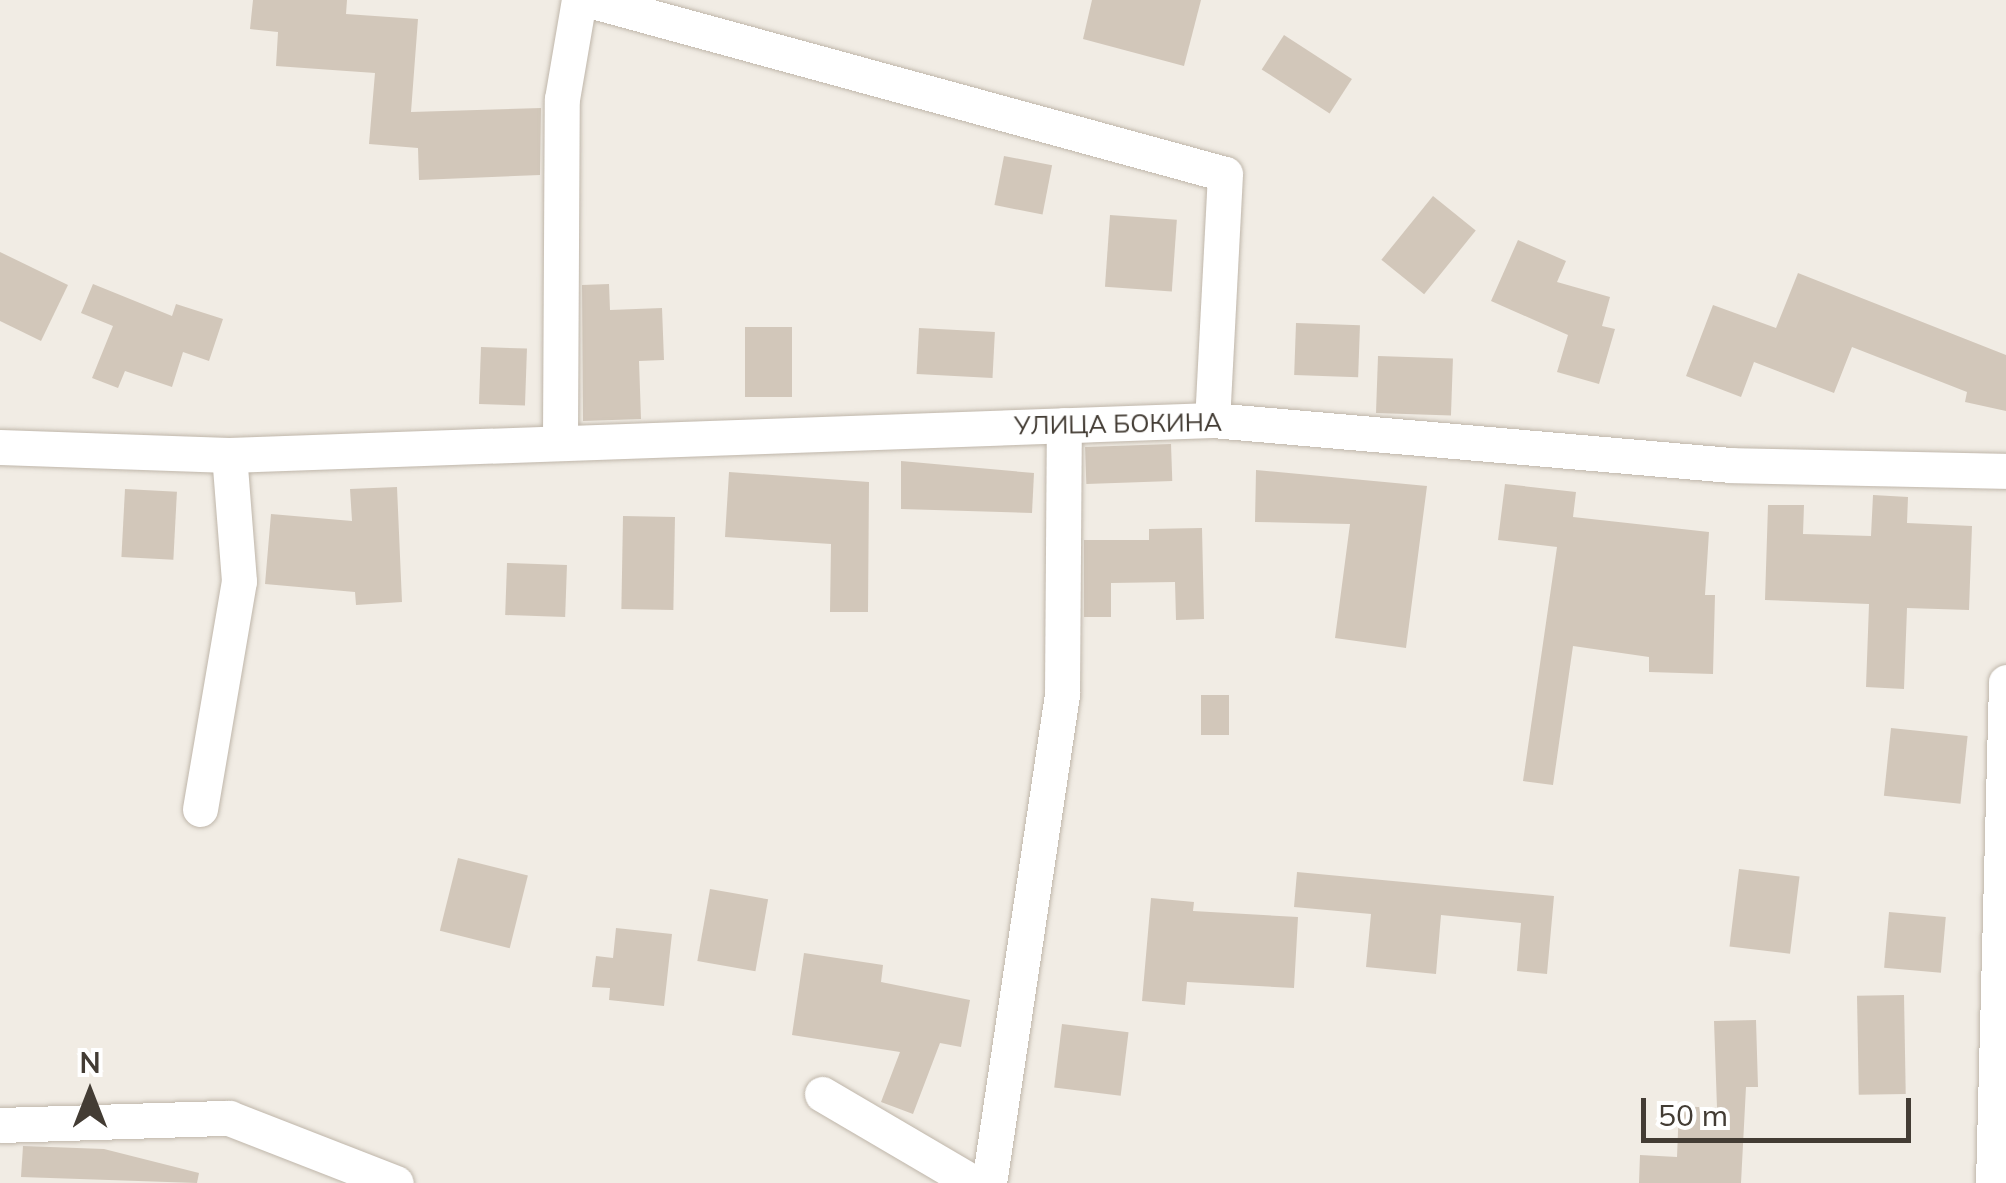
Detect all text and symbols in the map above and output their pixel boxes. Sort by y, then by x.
street label: УЛИЦА БОКИНА [1014,407,1222,441]
north arrow [40,1043,140,1143]
text: N [79,1045,101,1080]
scale bar [1646,1078,1916,1140]
text: 50 m [1658,1096,1728,1134]

